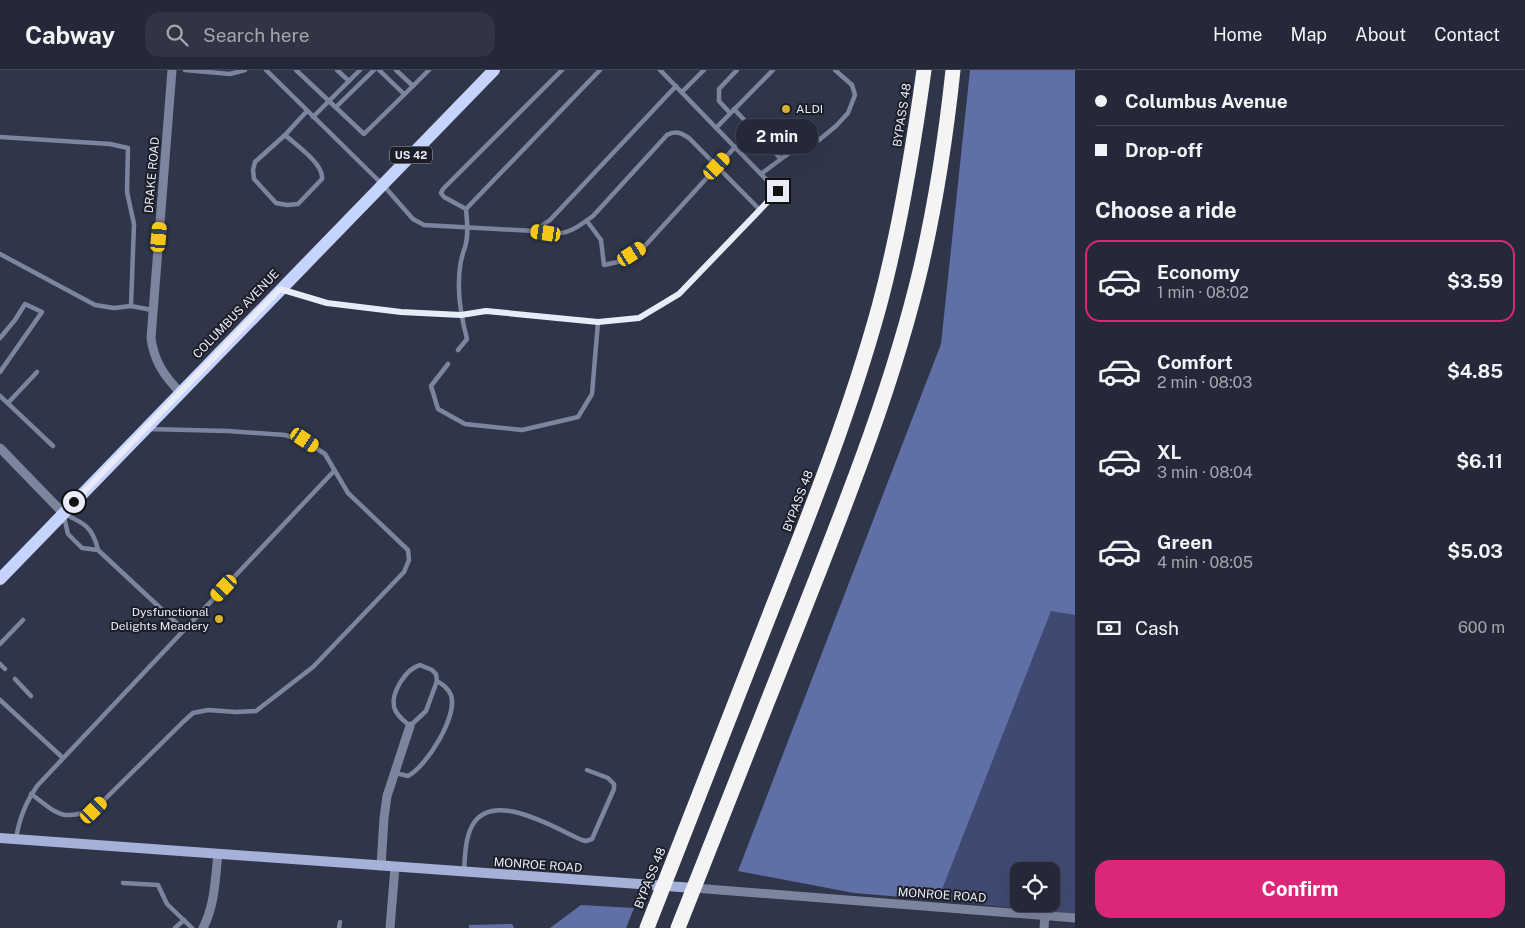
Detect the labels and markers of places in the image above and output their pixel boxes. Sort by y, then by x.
place label: ALDI [796,102,823,116]
marker: ALDI [780,103,792,115]
place label: Dysfunctional Delights Meadery [111,605,210,633]
marker: Dysfunctional Delights Meadery [213,613,225,625]

